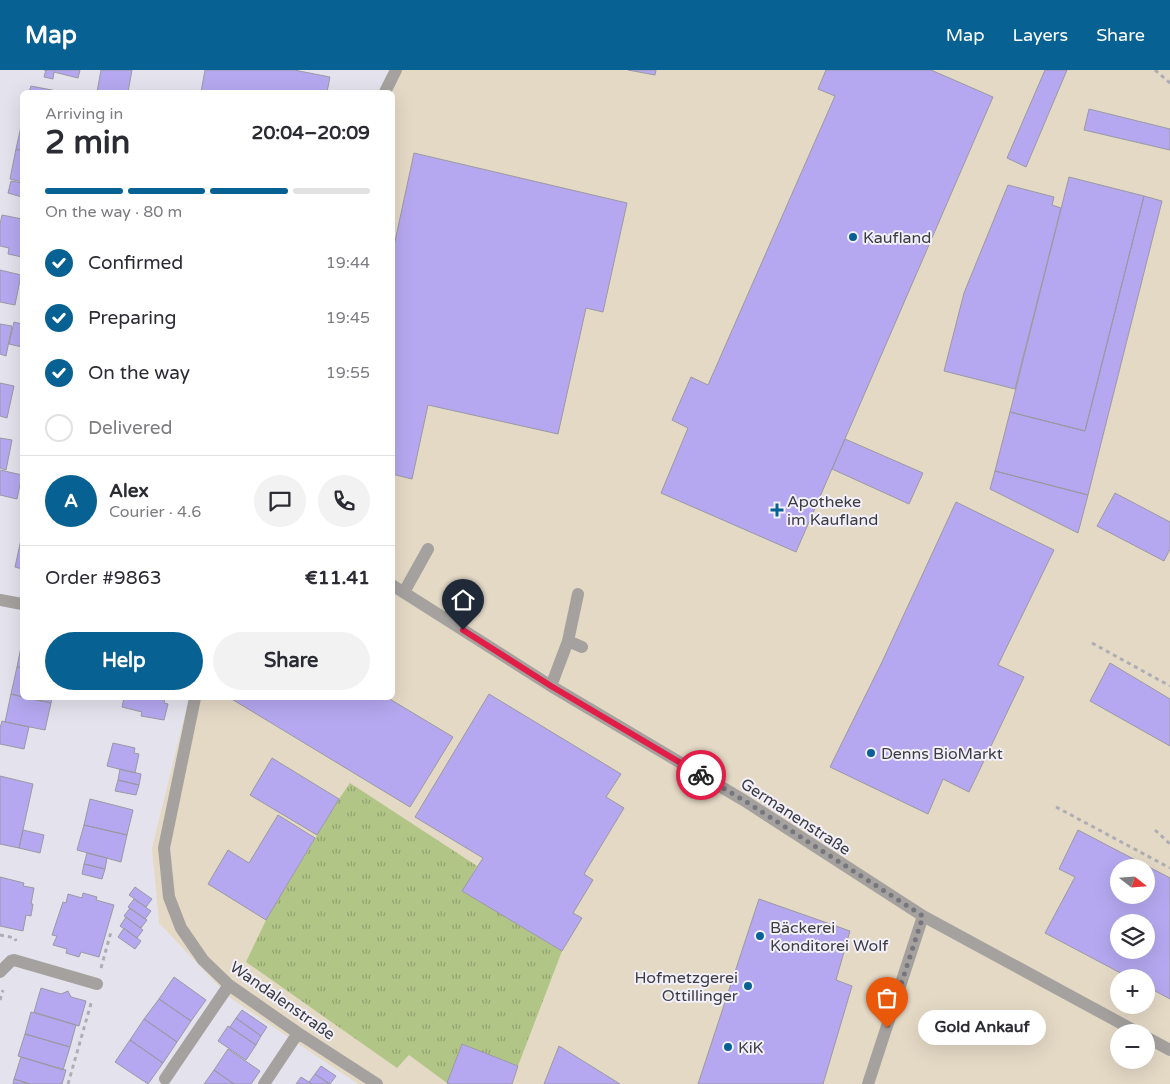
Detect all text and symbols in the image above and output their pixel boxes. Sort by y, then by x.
text: Map [25,21,77,50]
text: Map [946,24,985,46]
text: Layers [1013,24,1068,46]
text: Share [1096,24,1145,46]
text: Arriving in [45,104,123,124]
text: 20:04–20:09 [251,122,370,144]
text: 2 min [45,124,130,162]
text: On the way · 80 m [45,202,182,222]
place label: Kaufland [863,228,931,248]
marker: Kaufland [847,231,859,243]
icon: check [45,249,73,277]
text: Confirmed [88,252,183,274]
text: 19:44 [326,253,370,273]
icon: check [45,304,73,332]
text: Preparing [88,307,177,329]
text: 19:45 [326,308,370,328]
icon: check [45,359,73,387]
text: On the way [88,362,190,384]
text: 19:55 [326,363,370,383]
text: Delivered [88,417,173,439]
button: chat [254,475,306,527]
button: phone [318,475,370,527]
text: Alex [109,480,149,502]
text: A [64,490,78,512]
place label: Apotheke im Kaufland [787,492,878,530]
text: Courier · 4.6 [109,502,201,522]
marker: Apotheke im Kaufland [771,504,783,516]
text: Order #9863 [45,567,162,589]
text: €11.41 [305,567,370,589]
pin [442,579,484,630]
icon: home [449,586,477,614]
button: Help [45,632,203,690]
button: Share [213,632,370,690]
place label: Denns BioMarkt [881,744,1003,764]
marker: Denns BioMarkt [865,747,877,759]
courier [676,750,726,800]
icon: bike [687,761,715,789]
street label: Germanenstraße [737,774,854,860]
north arrow [1110,859,1155,904]
map controls [1110,859,1155,1069]
button: layers [1110,914,1155,959]
place label: Bäckerei Konditorei Wolf [770,918,889,956]
marker: Bäckerei Konditorei Wolf [754,930,766,942]
street label: Wandalenstraße [226,957,339,1045]
place label: Hofmetzgerei Ottillinger [634,968,739,1006]
button: + [1110,969,1155,1014]
pin [866,977,908,1028]
marker: Hofmetzgerei Ottillinger [742,980,754,992]
icon: bag [873,984,901,1012]
callout: Gold Ankauf [917,1010,1044,1046]
text: Gold Ankauf [934,1017,1030,1037]
button: − [1110,1024,1155,1069]
place label: KiK [738,1038,764,1058]
marker: KiK [722,1041,734,1053]

